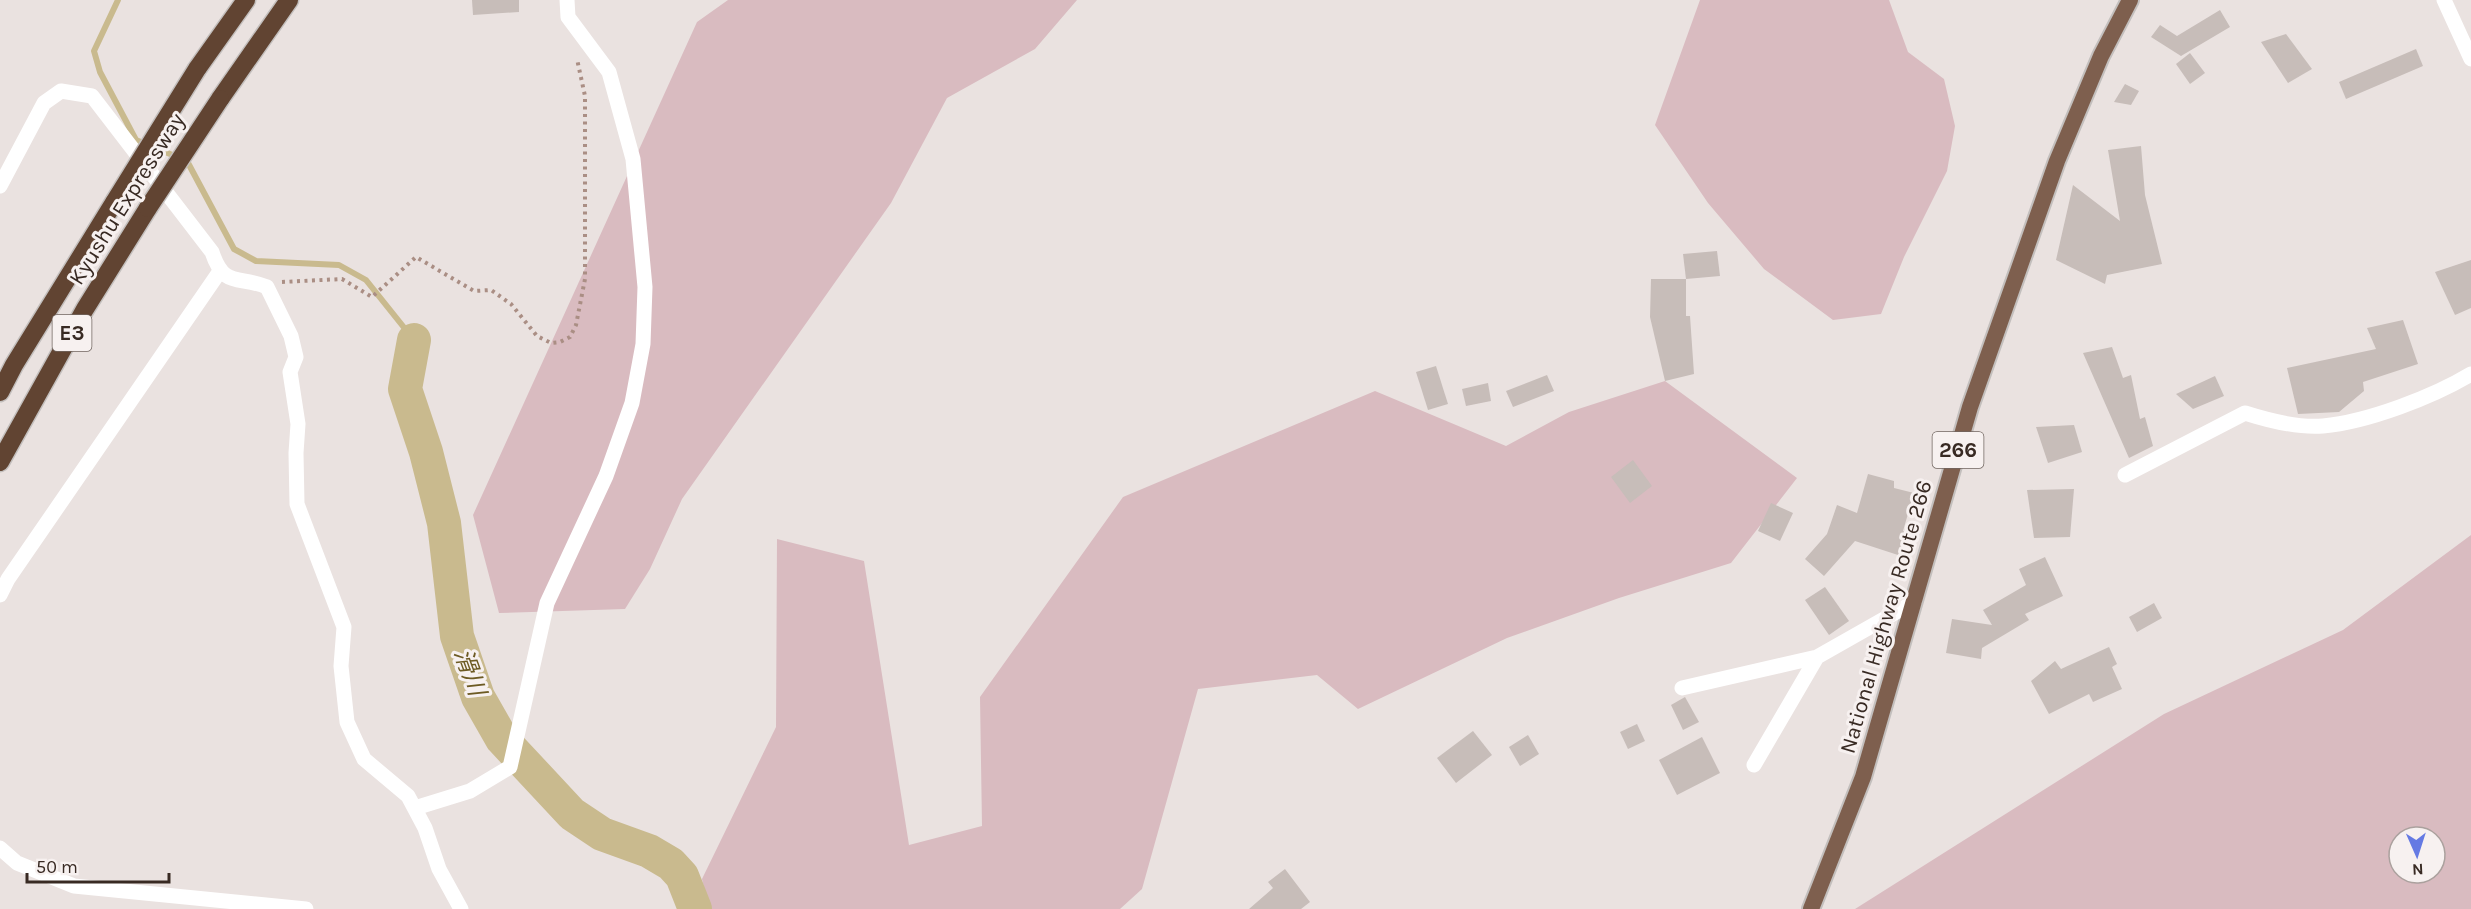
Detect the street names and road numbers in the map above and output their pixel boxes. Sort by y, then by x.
street label: Kyushu Expressway [64,108,190,290]
road number: E3 [52,315,92,351]
road number: 266 [1932,432,1984,468]
street label: National Highway Route 266 [1835,477,1937,757]

